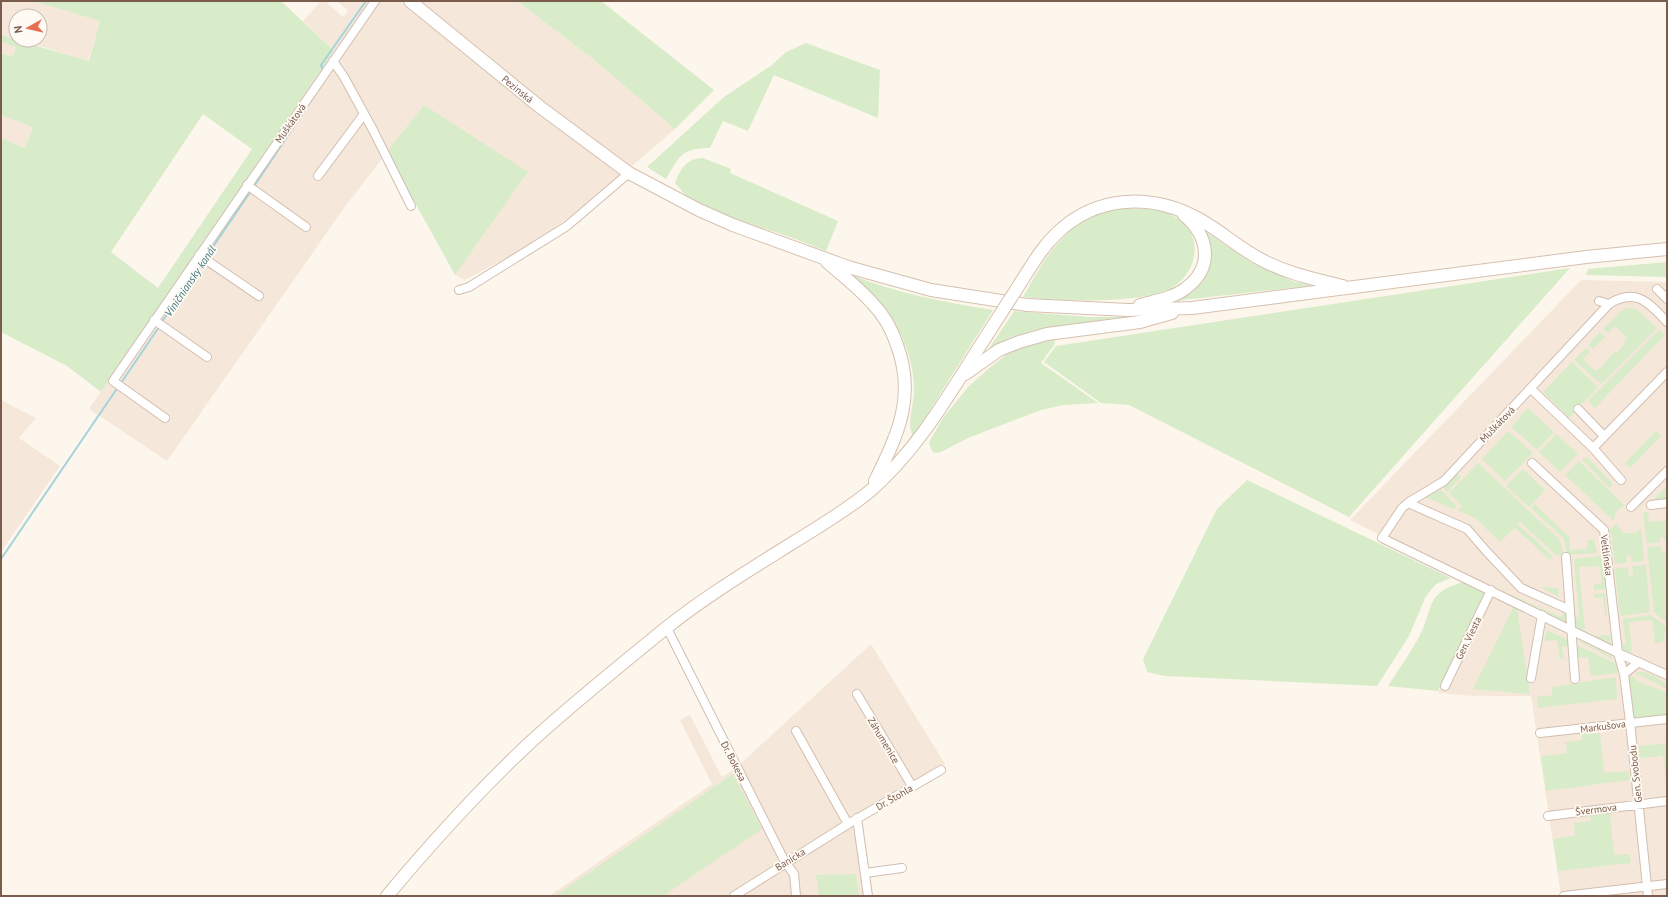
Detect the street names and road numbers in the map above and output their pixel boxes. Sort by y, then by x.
street label: Pezinská [499,73,536,106]
street label: Muškátová [272,101,309,146]
street label: Muškátová [1477,403,1518,445]
street label: Veltlínska [1597,533,1615,576]
street label: Gen. Viesta [1452,614,1484,662]
street label: Záhumenice [865,715,903,766]
street label: Markušova [1580,717,1627,736]
street label: Dr. Bokesa [718,739,749,784]
street label: Gen. Svobodu [1626,745,1645,803]
street label: Dr. Štohla [873,782,915,813]
street label: Švermova [1575,801,1618,818]
street label: Banícka [773,845,808,874]

